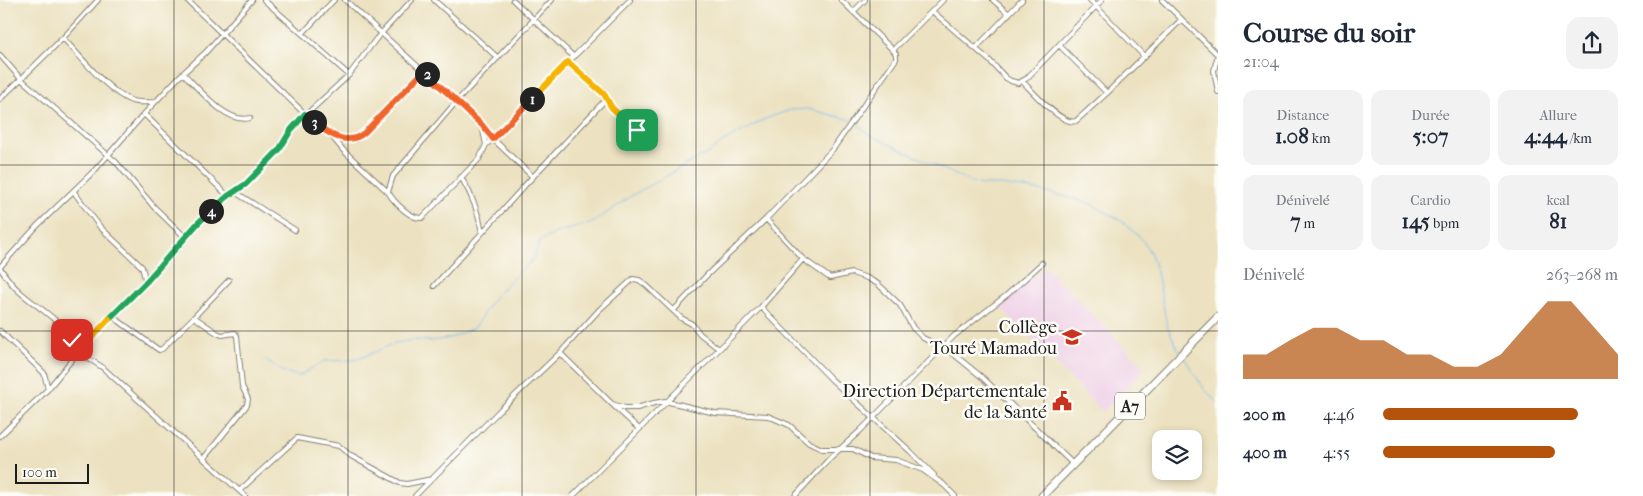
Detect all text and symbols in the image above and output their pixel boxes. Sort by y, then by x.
text: Course du soir [1243,16,1415,49]
button: share [1566,17,1618,69]
text: 21:04 [1243,52,1279,71]
pin: 2 [414,62,440,86]
text: 2 [424,66,431,83]
pin: 1 [520,86,544,112]
text: 1 [530,91,535,108]
text: Distance [1277,107,1329,124]
text: Durée [1411,107,1450,124]
text: Allure [1539,107,1577,124]
pin [616,109,658,151]
pin: 3 [302,110,326,134]
text: 3 [312,114,317,131]
icon: arrive [623,116,651,144]
text: 1.08 [1275,124,1309,148]
text: 5:07 [1413,124,1448,148]
text: 4:44 [1524,124,1567,148]
text: km [1309,130,1331,147]
text: /km [1567,130,1592,147]
text: Dénivelé [1276,192,1330,209]
text: Cardio [1410,192,1451,209]
text: kcal [1546,192,1570,209]
pin: 4 [198,198,224,224]
text: 4 [207,203,216,220]
text: 7 [1290,209,1301,233]
text: 145 [1402,209,1430,233]
text: 81 [1549,209,1567,233]
text: m [1301,215,1315,232]
text: bpm [1430,215,1459,232]
text: Dénivelé [1243,265,1305,284]
text: 263–268 m [1546,265,1618,284]
place label: Collège Touré Mamadou [930,317,1057,359]
pin [51,319,93,361]
icon: check [58,326,86,354]
school or university icon: Collège Touré Mamadou [1061,326,1083,348]
place label: Direction Départementale de la Santé [842,381,1047,423]
public building icon: Direction Départementale de la Santé [1051,390,1073,412]
road number: A7 [1115,392,1145,420]
text: 200 m [1243,405,1286,424]
text: 4:46 [1323,405,1354,424]
map controls [1152,430,1202,480]
button: layers [1152,430,1202,480]
text: 400 m [1243,443,1287,462]
text: 4:55 [1323,443,1350,462]
scale bar [15,461,89,484]
text: 100 m [22,464,57,481]

